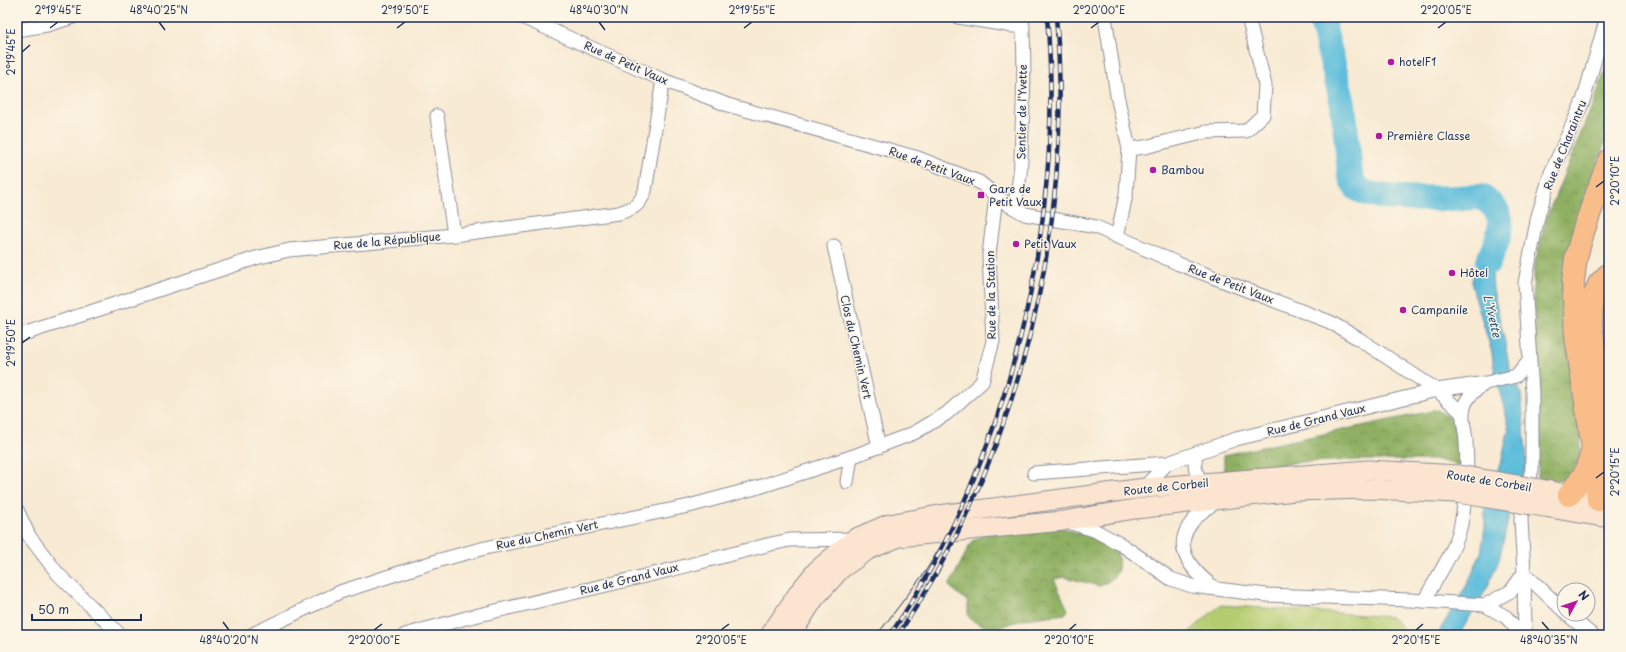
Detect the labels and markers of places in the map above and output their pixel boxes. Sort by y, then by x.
place label: hotelF1 [1399,53,1436,70]
marker: hotelF1 [1386,57,1396,67]
place label: Première Classe [1387,127,1471,144]
marker: Première Classe [1374,131,1384,141]
place label: Bambou [1161,161,1204,178]
marker: Bambou [1148,165,1158,175]
place label: Gare de Petit Vaux [989,180,1042,210]
marker: Gare de Petit Vaux [976,190,986,200]
place label: Petit Vaux [1024,235,1077,252]
marker: Petit Vaux [1011,239,1021,249]
place label: Hôtel [1460,264,1488,281]
marker: Hôtel [1447,268,1457,278]
place label: Campanile [1411,301,1468,318]
marker: Campanile [1398,305,1408,315]

